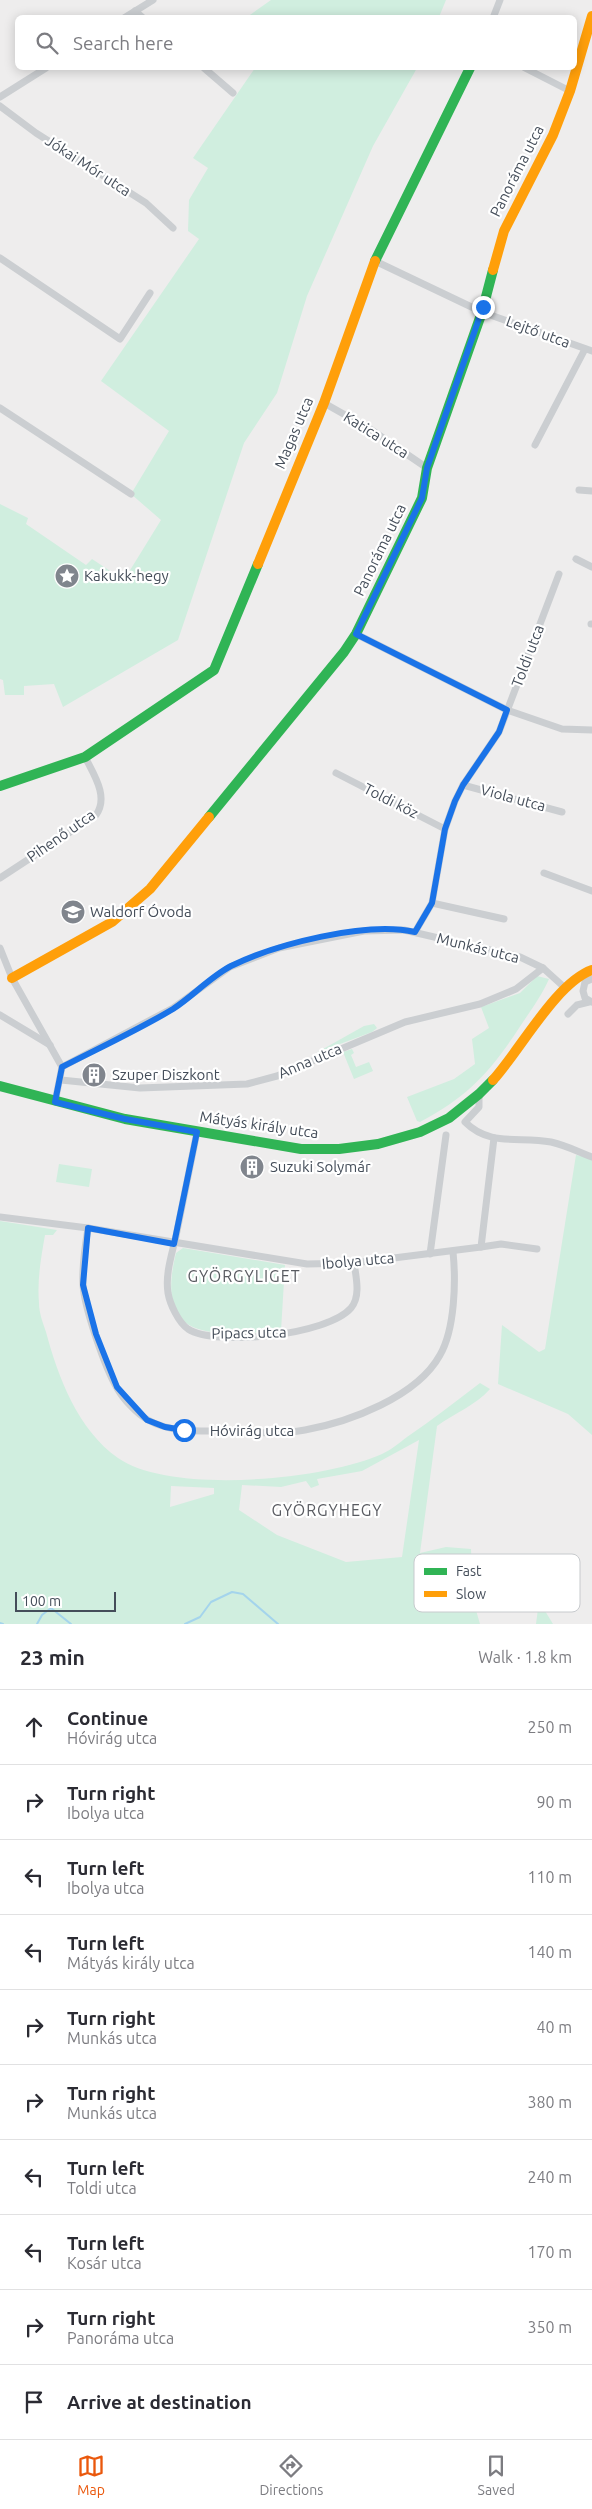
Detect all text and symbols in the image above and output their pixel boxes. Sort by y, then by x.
search box [15,15,577,70]
icon: search [33,29,61,57]
text: Search here [73,32,173,54]
street label: Panoráma utca [486,122,547,219]
street label: Jókai Mór utca [42,132,134,200]
route end [472,296,495,319]
street label: Lejtő utca [504,312,572,351]
street label: Magas utca [271,394,316,471]
street label: Katica utca [341,408,412,461]
street label: Panoráma utca [350,501,409,599]
place icon: Kakukk-hegy [54,563,80,589]
place label: Kakukk-hegy [84,567,169,584]
street label: Toldi utca [508,622,547,689]
street label: Toldi köz [361,780,421,822]
street label: Viola utca [479,781,547,814]
street label: Pihenő utca [23,806,98,865]
school or university icon: Waldorf Óvoda [60,899,86,925]
place label: Waldorf Óvoda [90,903,192,920]
street label: Munkás utca [435,929,521,966]
street label: Anna utca [276,1040,344,1081]
building icon: Szuper Diszkont [81,1062,107,1088]
place label: Szuper Diszkont [112,1066,220,1083]
street label: Mátyás király utca [199,1108,320,1141]
building icon: Suzuki Solymár [239,1154,265,1180]
place label: Suzuki Solymár [270,1158,371,1175]
street label: Ibolya utca [321,1249,395,1272]
district label: GYÖRGYLIGET [187,1267,301,1285]
street label: Pipacs utca [211,1323,287,1342]
route start [173,1419,196,1442]
street label: Hóvirág utca [210,1422,294,1439]
district label: GYÖRGYHEGY [271,1501,383,1519]
legend [414,1554,580,1612]
text: Fast [456,1563,482,1579]
text: Slow [456,1586,486,1602]
scale bar [15,1589,116,1612]
text: 100 m [22,1593,61,1609]
text: 23 min [20,1645,85,1669]
text: Walk · 1.8 km [478,1648,572,1666]
text: Continue [67,1707,148,1729]
icon: ahead [20,1713,48,1741]
text: 250 m [527,1718,572,1736]
text: Hóvirág utca [67,1729,157,1747]
text: Turn right [67,1782,155,1804]
icon: right [20,1788,48,1816]
text: 90 m [536,1793,572,1811]
text: Ibolya utca [67,1804,145,1822]
text: Turn left [67,1857,145,1879]
icon: left [20,1863,48,1891]
text: 110 m [527,1868,572,1886]
text: Ibolya utca [67,1879,145,1897]
text: Turn left [67,1932,145,1954]
icon: left [20,1938,48,1966]
text: 140 m [527,1943,572,1961]
text: Mátyás király utca [67,1954,195,1972]
text: Turn right [67,2007,155,2029]
icon: right [20,2013,48,2041]
text: 40 m [536,2018,572,2036]
text: Munkás utca [67,2029,157,2047]
text: Turn right [67,2082,155,2104]
icon: right [20,2088,48,2116]
text: 380 m [527,2093,572,2111]
text: Munkás utca [67,2104,157,2122]
text: Turn left [67,2157,145,2179]
icon: left [20,2163,48,2191]
text: 240 m [527,2168,572,2186]
text: Toldi utca [67,2179,137,2197]
text: Turn left [67,2232,145,2254]
icon: left [20,2238,48,2266]
text: 170 m [527,2243,572,2261]
text: Kosár utca [67,2254,142,2272]
text: Turn right [67,2307,155,2329]
icon: right [20,2313,48,2341]
text: 350 m [527,2318,572,2336]
text: Panoráma utca [67,2329,174,2347]
icon: arrive [20,2388,48,2416]
text: Arrive at destination [67,2391,252,2413]
tab: Map [77,2452,105,2498]
tab: Directions [259,2452,323,2498]
tab: Saved [478,2452,515,2498]

